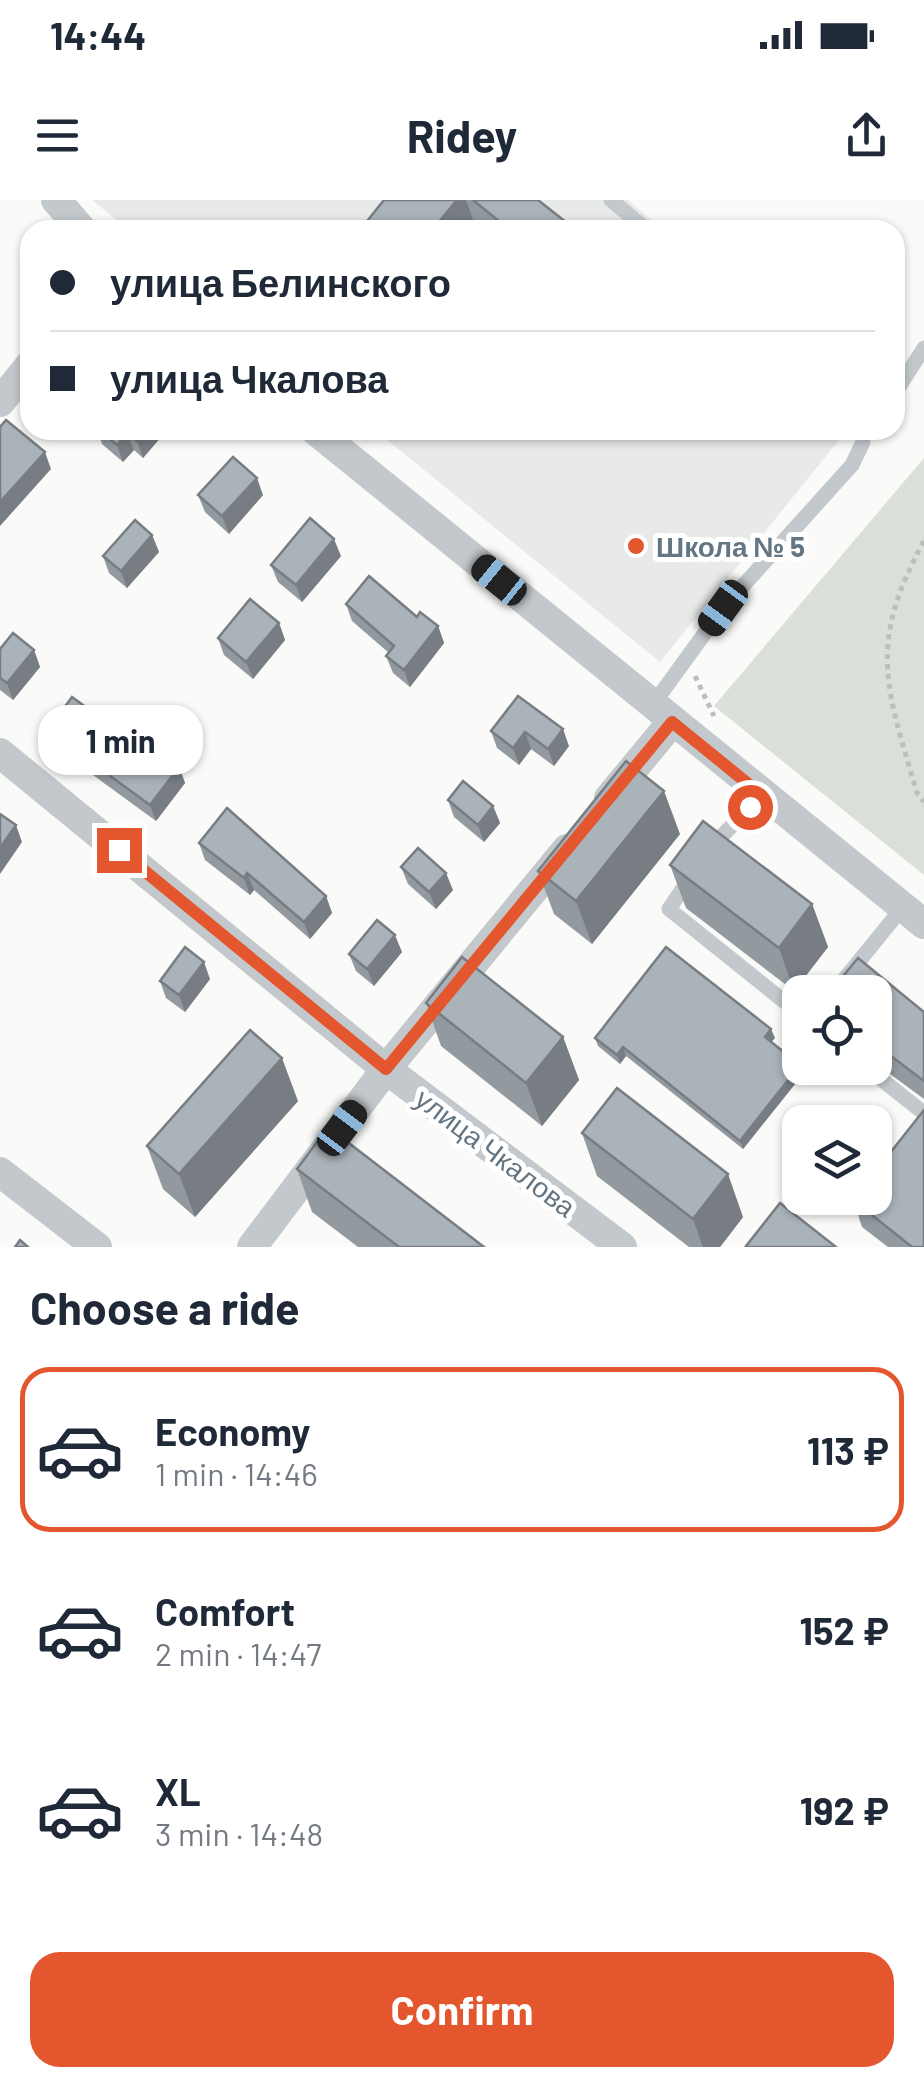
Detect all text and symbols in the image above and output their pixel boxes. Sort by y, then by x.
text: 14:44 [50,12,146,58]
icon: menu [30,108,85,163]
text: Ridey [407,108,517,162]
icon: share [839,108,894,163]
text: улица Белинского [110,259,451,305]
text: улица Чкалова [110,355,388,401]
place label: Школа № 5 [656,529,805,563]
marker: Школа № 5 [625,535,647,557]
car [466,549,532,611]
car [693,575,753,641]
callout: 1 min [36,705,202,775]
text: 1 min [85,721,156,759]
route start [728,785,773,830]
route end [97,828,142,873]
map controls [782,975,892,1215]
button: locate [782,975,892,1085]
street label: улица Чкалова [409,1081,583,1224]
car [312,1095,372,1161]
button: layers [782,1105,892,1215]
text: Choose a ride [30,1280,300,1334]
icon: car [35,1405,125,1495]
text: Economy [155,1408,310,1454]
text: 113 ₽ [807,1427,889,1473]
text: 1 min · 14:46 [155,1454,318,1492]
icon: car [35,1585,125,1675]
text: Comfort [155,1588,295,1634]
text: 152 ₽ [800,1607,889,1653]
text: 2 min · 14:47 [155,1634,321,1672]
icon: car [35,1765,125,1855]
text: XL [155,1768,201,1814]
text: 192 ₽ [800,1787,889,1833]
text: 3 min · 14:48 [155,1814,323,1852]
button: Confirm [30,1952,894,2067]

